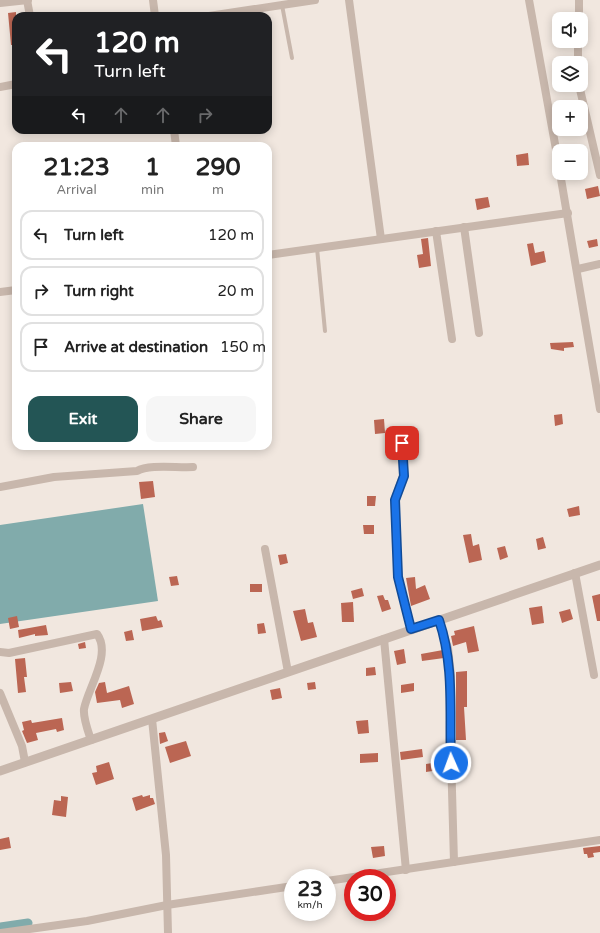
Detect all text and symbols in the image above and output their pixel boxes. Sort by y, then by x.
map controls [552,12,588,180]
button: sound [552,12,588,48]
text: 120 m [94,26,180,60]
icon: left [28,28,80,80]
button: layers [552,56,588,92]
text: Turn left [94,60,166,82]
button: + [552,100,588,136]
icon: left [68,104,90,126]
icon: ahead [110,104,132,126]
icon: ahead [152,104,174,126]
icon: right [194,104,216,126]
button: − [552,144,588,180]
text: 21:23 [43,153,110,182]
text: 1 [145,153,160,182]
text: 290 [195,153,241,182]
text: Arrival [56,182,97,198]
text: min [141,182,164,198]
text: m [212,182,224,198]
icon: left [30,224,52,246]
text: Turn left [64,226,124,244]
text: 120 m [208,226,254,244]
icon: right [30,280,52,302]
text: Turn right [64,282,134,300]
text: 20 m [217,282,254,300]
icon: arrive [30,336,52,358]
text: Arrive at destination [64,338,208,356]
text: 150 m [220,338,266,356]
button: Exit [28,396,138,442]
button: Share [146,396,256,442]
pin [385,426,419,460]
icon: arrive [391,432,413,454]
position arrow [430,742,472,784]
speed limit sign: 30 [344,869,396,921]
text: 23 [297,878,323,902]
text: km/h [297,899,323,911]

